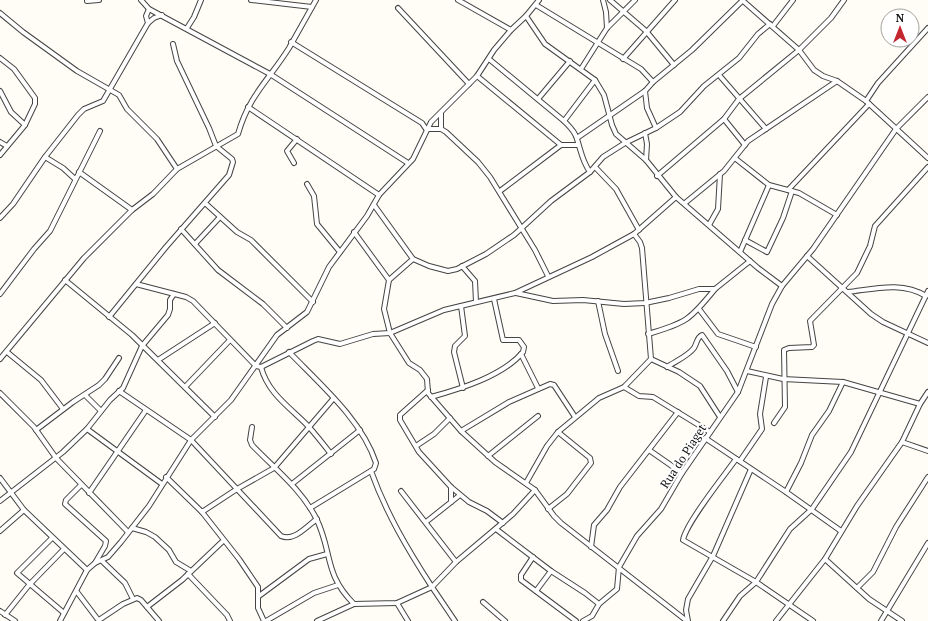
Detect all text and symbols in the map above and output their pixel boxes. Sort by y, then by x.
north arrow [880,8,920,48]
text: N [896,11,905,25]
street label: Rua do Piaget [657,421,710,491]

